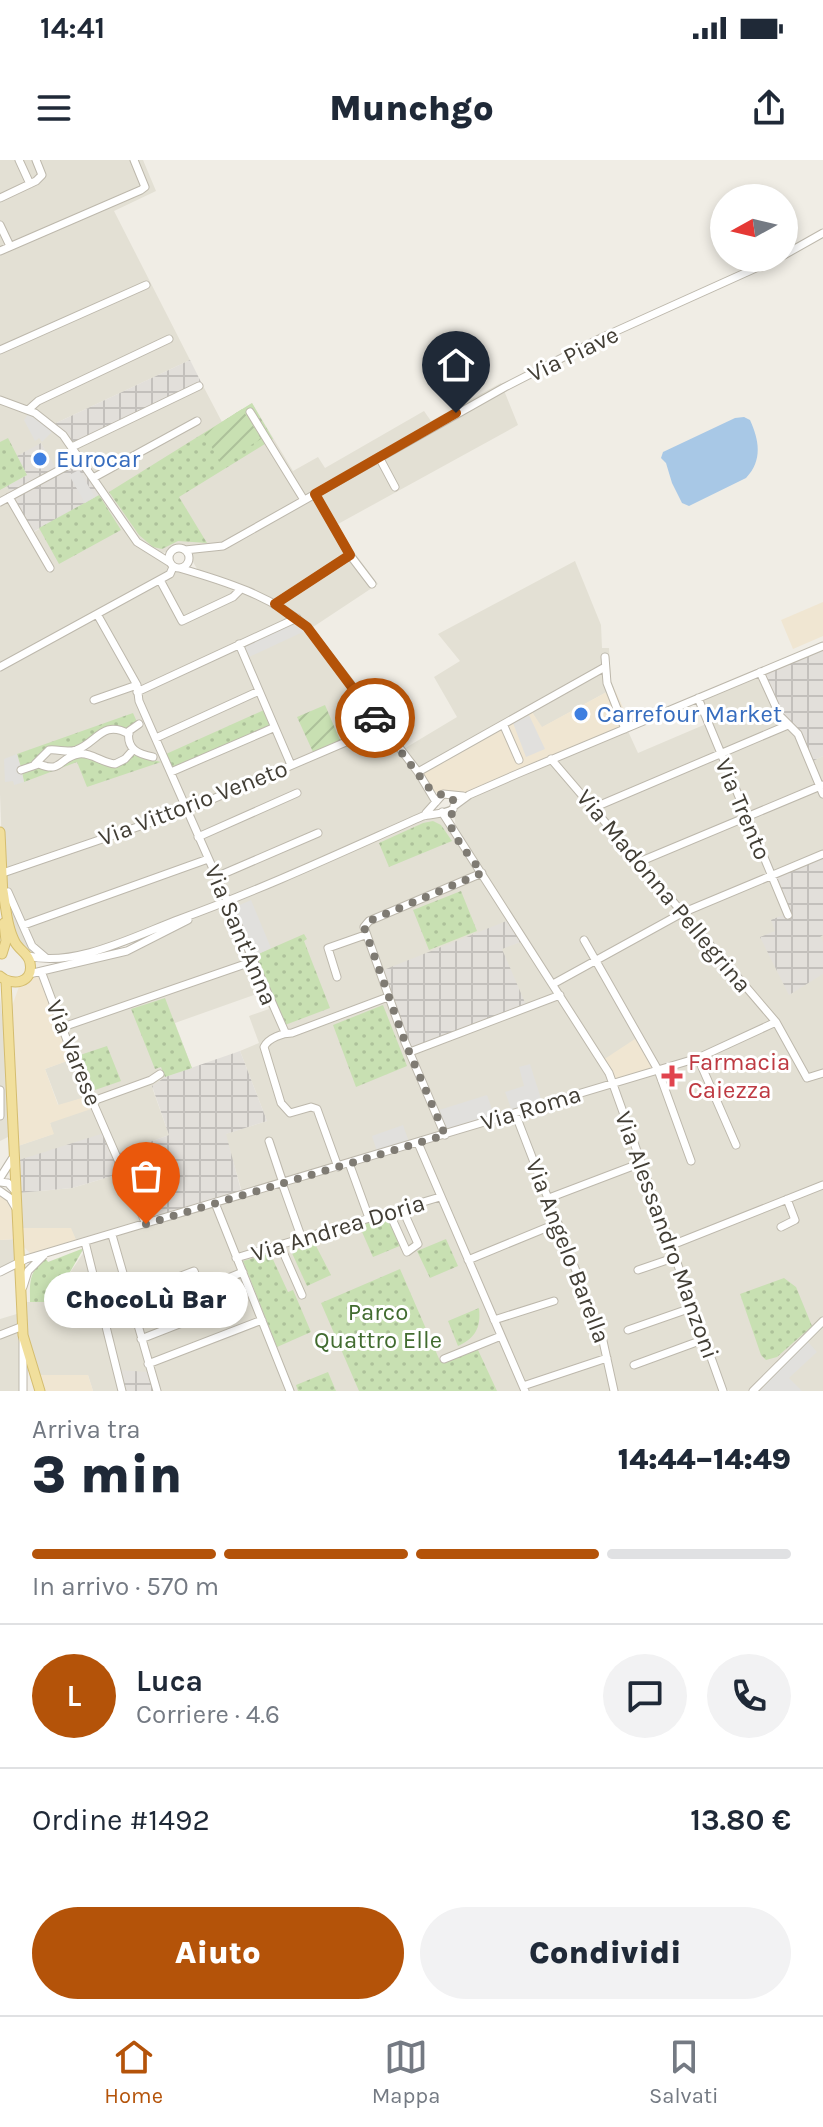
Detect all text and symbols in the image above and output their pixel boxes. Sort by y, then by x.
text: 14:41 [40,10,105,46]
icon: menu [32,86,76,130]
icon: share [747,86,791,130]
text: Munchgo [329,87,494,129]
north arrow [710,184,798,272]
map controls [710,184,798,272]
street label: Via Piave [523,320,623,388]
pin [422,331,490,413]
icon: home [434,343,478,387]
place label: Eurocar [56,445,140,473]
marker: Eurocar [31,450,49,468]
courier [335,678,415,758]
icon: car [353,696,397,740]
place label: Carrefour Market [597,700,782,728]
marker: Carrefour Market [572,705,590,723]
street label: Via Vittorio Veneto [95,754,291,852]
street label: Via Trento [709,754,777,864]
street label: Via Madonna Pellegrina [571,784,757,998]
street label: Via Sant'Anna [199,860,283,1010]
street label: Via Varese [40,996,108,1110]
place label: Farmacia Caiezza [688,1048,790,1104]
marker: Farmacia Caiezza [663,1067,681,1085]
street label: Via Roma [478,1080,584,1136]
street label: Via Alessandro Manzoni [609,1107,725,1363]
pin [112,1142,180,1224]
icon: bag [124,1154,168,1198]
street label: Via Angelo Barella [520,1155,616,1347]
street label: Via Andrea Doria [248,1188,428,1268]
callout: ChocoLù Bar [44,1272,248,1328]
text: ChocoLù Bar [66,1284,226,1315]
park label: Parco Quattro Elle [314,1298,442,1354]
text: Arriva tra [32,1414,141,1445]
text: 14:44–14:49 [618,1441,791,1477]
text: 3 min [32,1444,182,1505]
text: In arrivo · 570 m [32,1571,219,1602]
button: chat [603,1654,687,1738]
button: phone [707,1654,791,1738]
text: Luca [136,1663,203,1699]
text: L [67,1678,81,1714]
text: Corriere · 4.6 [136,1699,280,1730]
text: Ordine #1492 [32,1802,210,1838]
text: 13.80 € [690,1802,791,1838]
button: Aiuto [32,1907,404,1999]
button: Condividi [420,1907,791,1999]
tab: Home [104,2035,163,2109]
tab: Mappa [372,2035,440,2109]
tab: Salvati [649,2035,719,2109]

